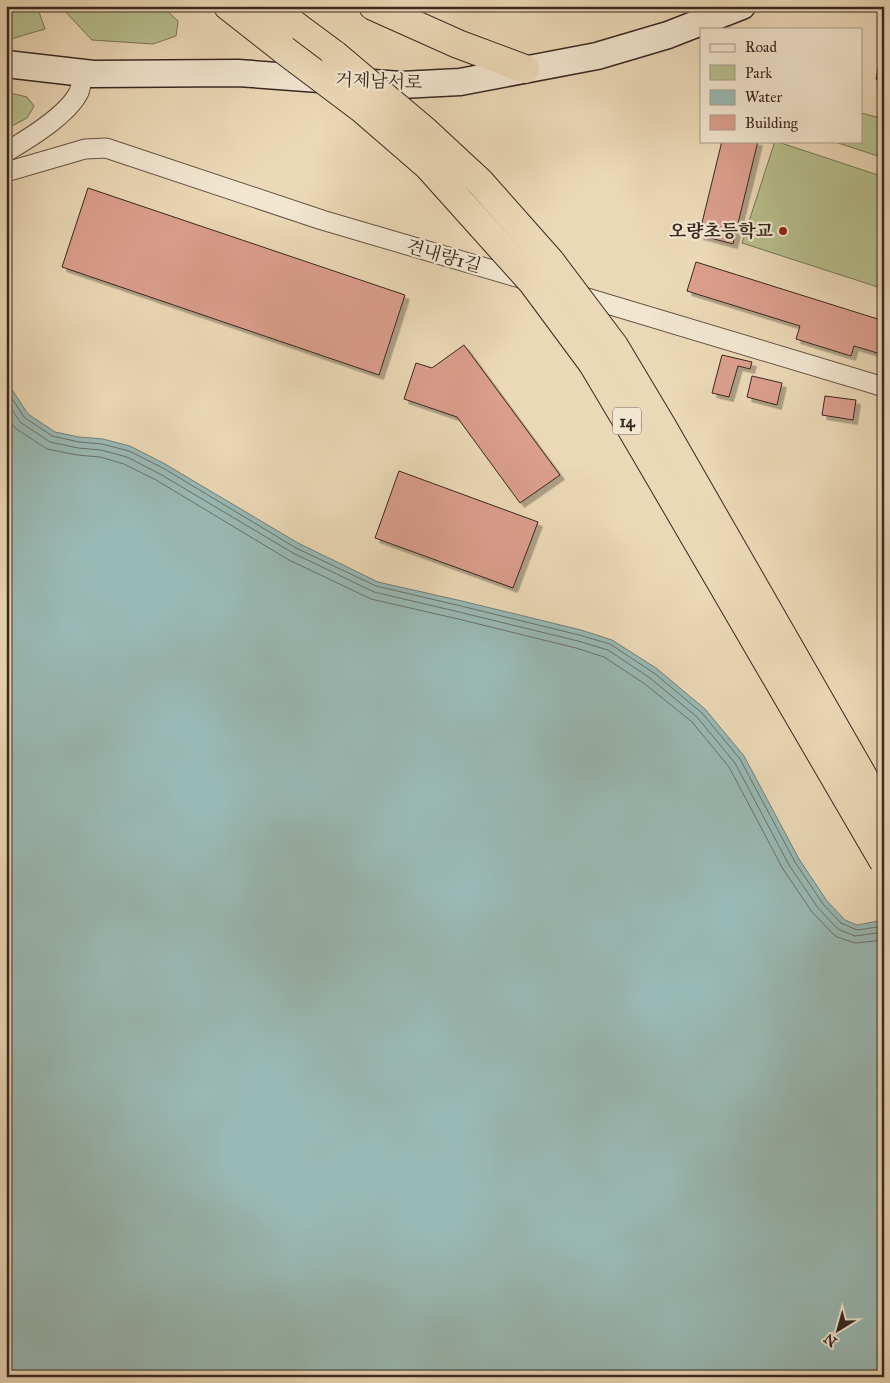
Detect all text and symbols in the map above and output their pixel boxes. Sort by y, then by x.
legend [700,28,862,142]
text: Road [745,38,777,56]
text: Park [745,64,772,82]
street label: 거제남서로 [335,68,423,94]
text: Water [745,88,782,106]
text: Building [745,114,799,132]
place label: 오량초등학교 [669,220,774,242]
marker: 오량초등학교 [777,225,789,237]
street label: 견내량1길 [404,235,484,277]
road number: 14 [613,408,641,434]
north arrow [812,1306,862,1356]
text: N [821,1330,840,1350]

